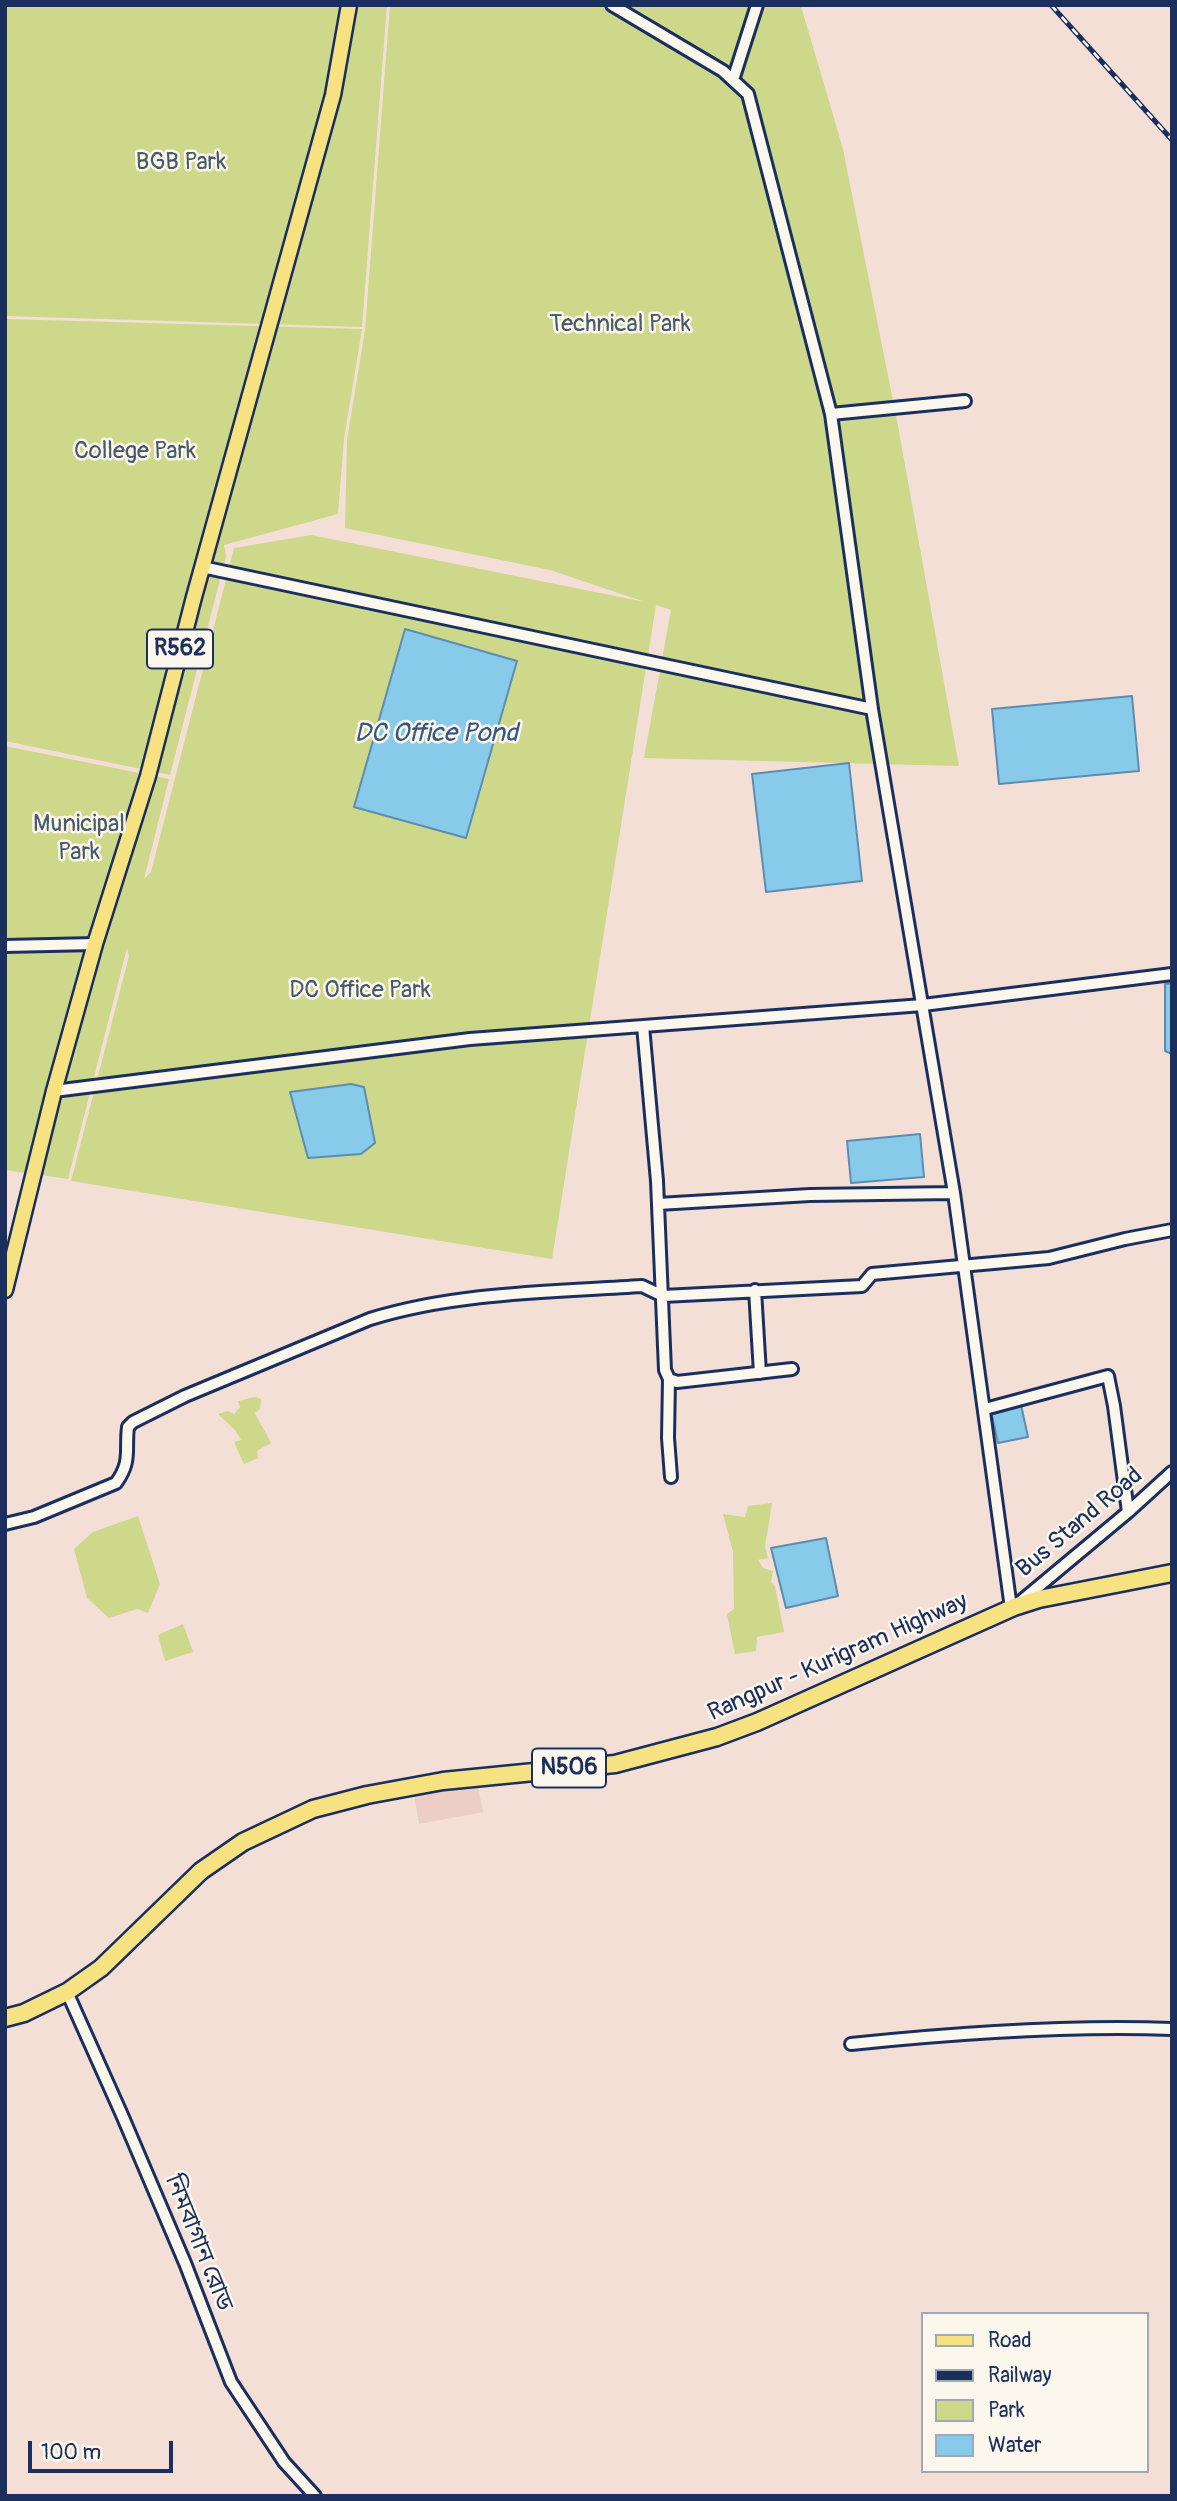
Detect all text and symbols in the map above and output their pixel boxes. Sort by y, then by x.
park label: BGB Park [136,149,226,177]
park label: Technical Park [549,311,691,339]
park label: College Park [74,438,196,466]
road number: R562 [147,629,213,668]
water label: DC Office Pond [354,718,518,750]
park label: Municipal Park [33,811,125,867]
park label: DC Office Park [289,977,431,1005]
street label: Bus Stand Road [1011,1462,1149,1584]
street label: Rangpur - Kurigram Highway [704,1588,972,1728]
road number: N506 [532,1749,606,1788]
street label: নিমবাগান রোড [158,2171,238,2315]
legend [922,2312,1149,2473]
text: Road [988,2327,1032,2354]
text: Railway [988,2362,1052,2389]
text: Park [988,2397,1025,2424]
scale bar [32,2428,177,2472]
text: Water [988,2432,1041,2459]
text: 100 m [41,2439,101,2466]

